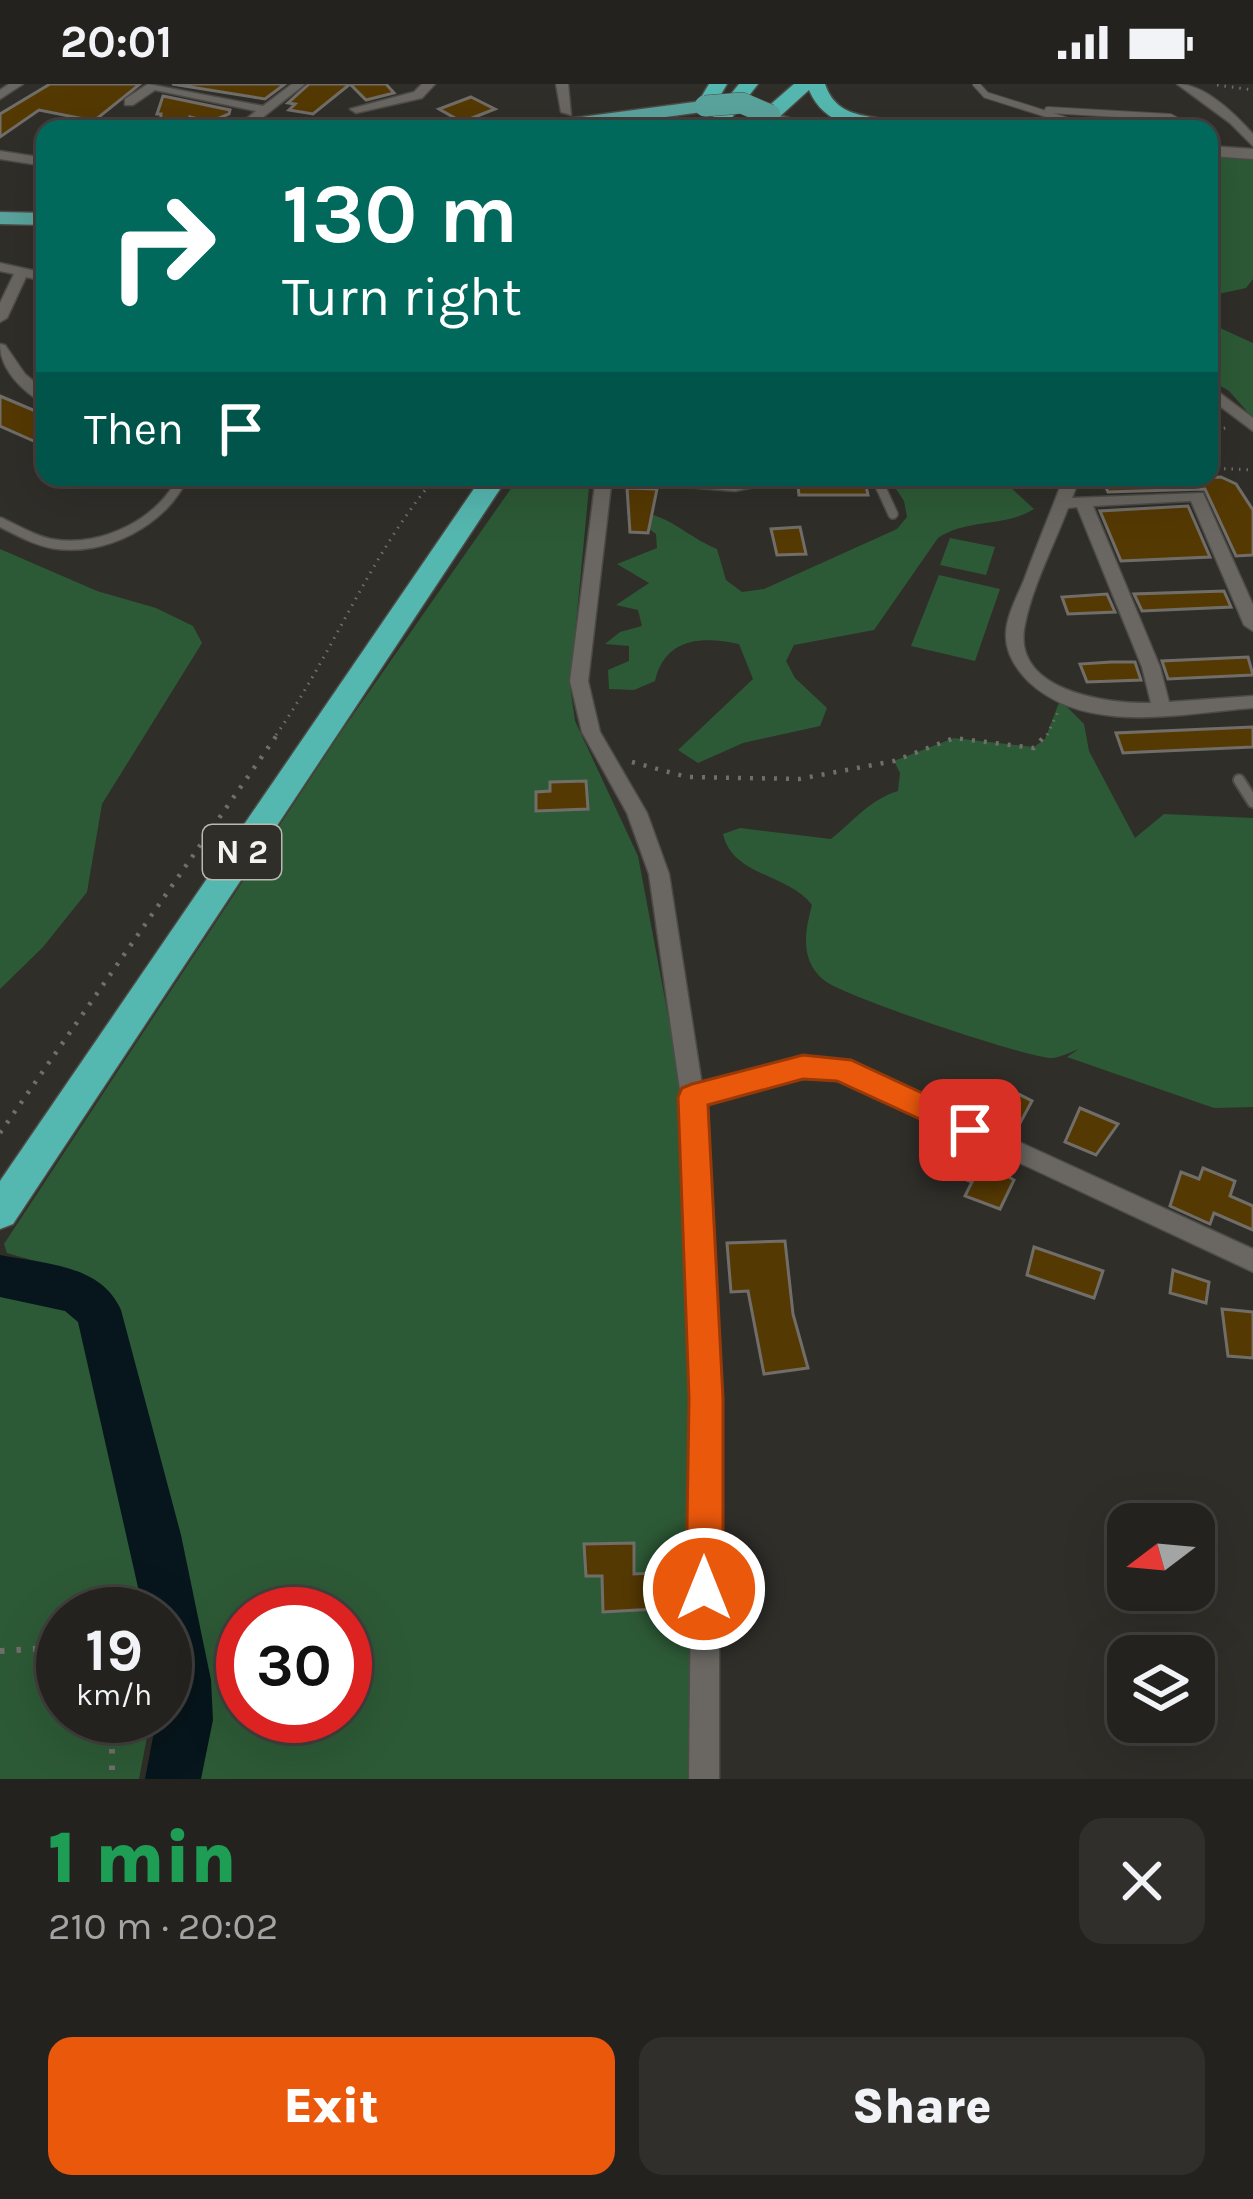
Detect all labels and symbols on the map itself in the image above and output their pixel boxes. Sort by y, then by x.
road number: N 2 [203,825,281,879]
pin [919,1079,1021,1181]
north arrow [1107,1503,1215,1611]
position arrow [641,1526,767,1652]
speed limit sign: 30 [216,1587,372,1743]

